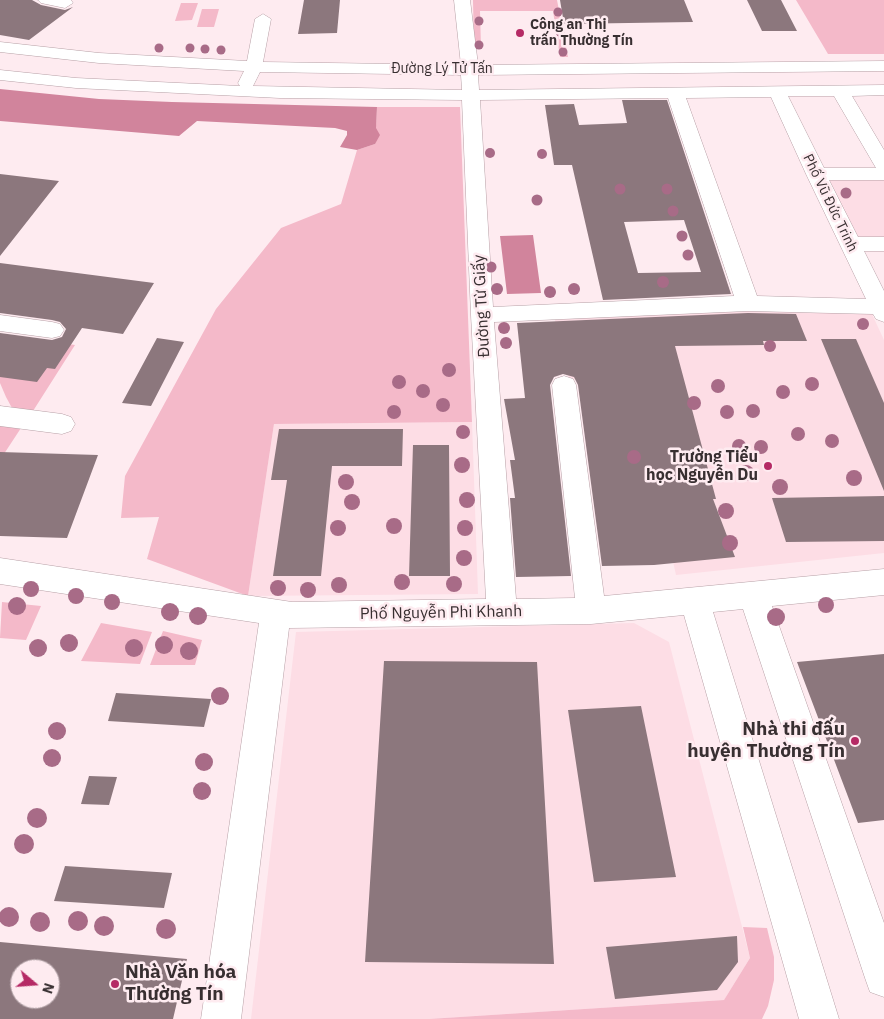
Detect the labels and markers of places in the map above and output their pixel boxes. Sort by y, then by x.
place label: Công an Thị trấn Thường Tín [530,17,633,49]
marker: Công an Thị trấn Thường Tín [514,27,526,39]
place label: Trường Tiểu học Nguyễn Du [646,447,758,485]
marker: Trường Tiểu học Nguyễn Du [762,460,774,472]
place label: Nhà thi đấu huyện Thường Tín [687,719,845,763]
marker: Nhà thi đấu huyện Thường Tín [849,735,861,747]
place label: Nhà Văn hóa Thường Tín [125,962,236,1006]
marker: Nhà Văn hóa Thường Tín [109,978,121,990]

